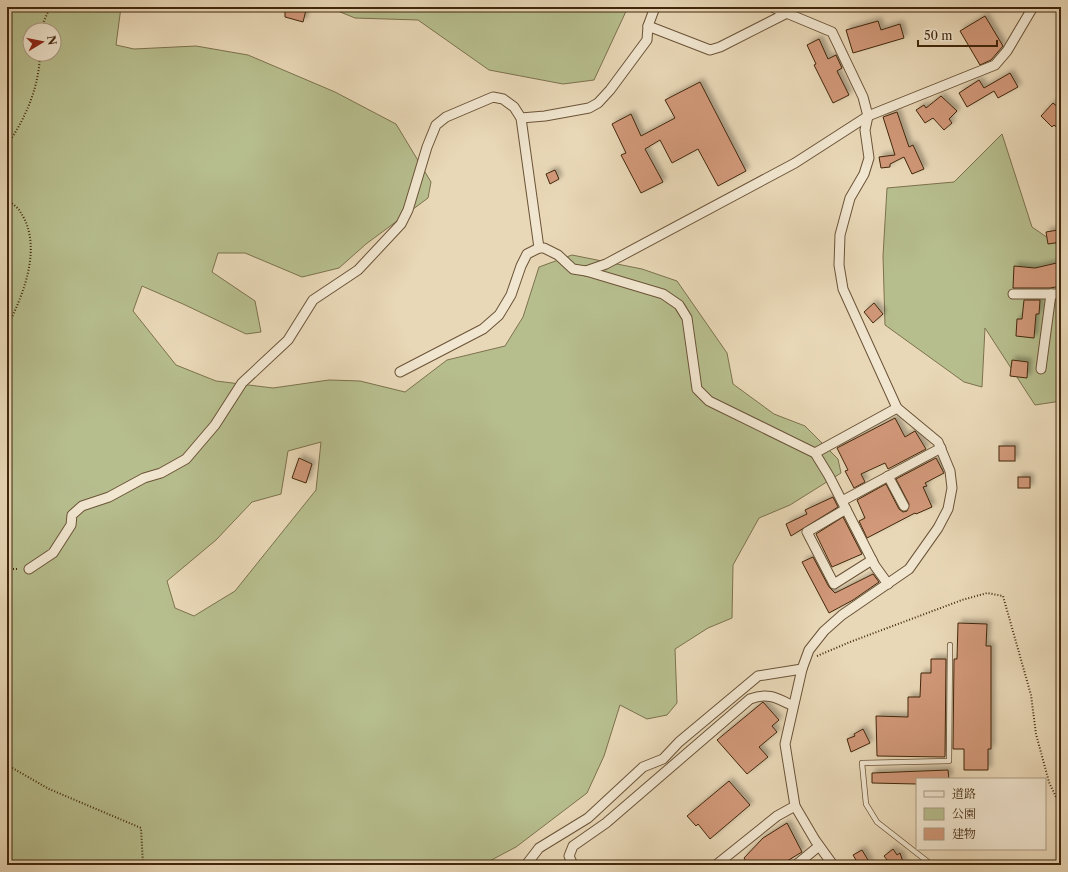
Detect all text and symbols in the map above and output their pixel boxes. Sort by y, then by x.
north arrow [22,22,62,62]
scale bar [918,22,997,48]
text: 50 m [924,28,953,43]
text: N [44,34,60,47]
legend [916,778,1046,850]
text: 道路 [952,786,976,801]
text: 公園 [952,806,976,821]
text: 建物 [952,826,976,841]

